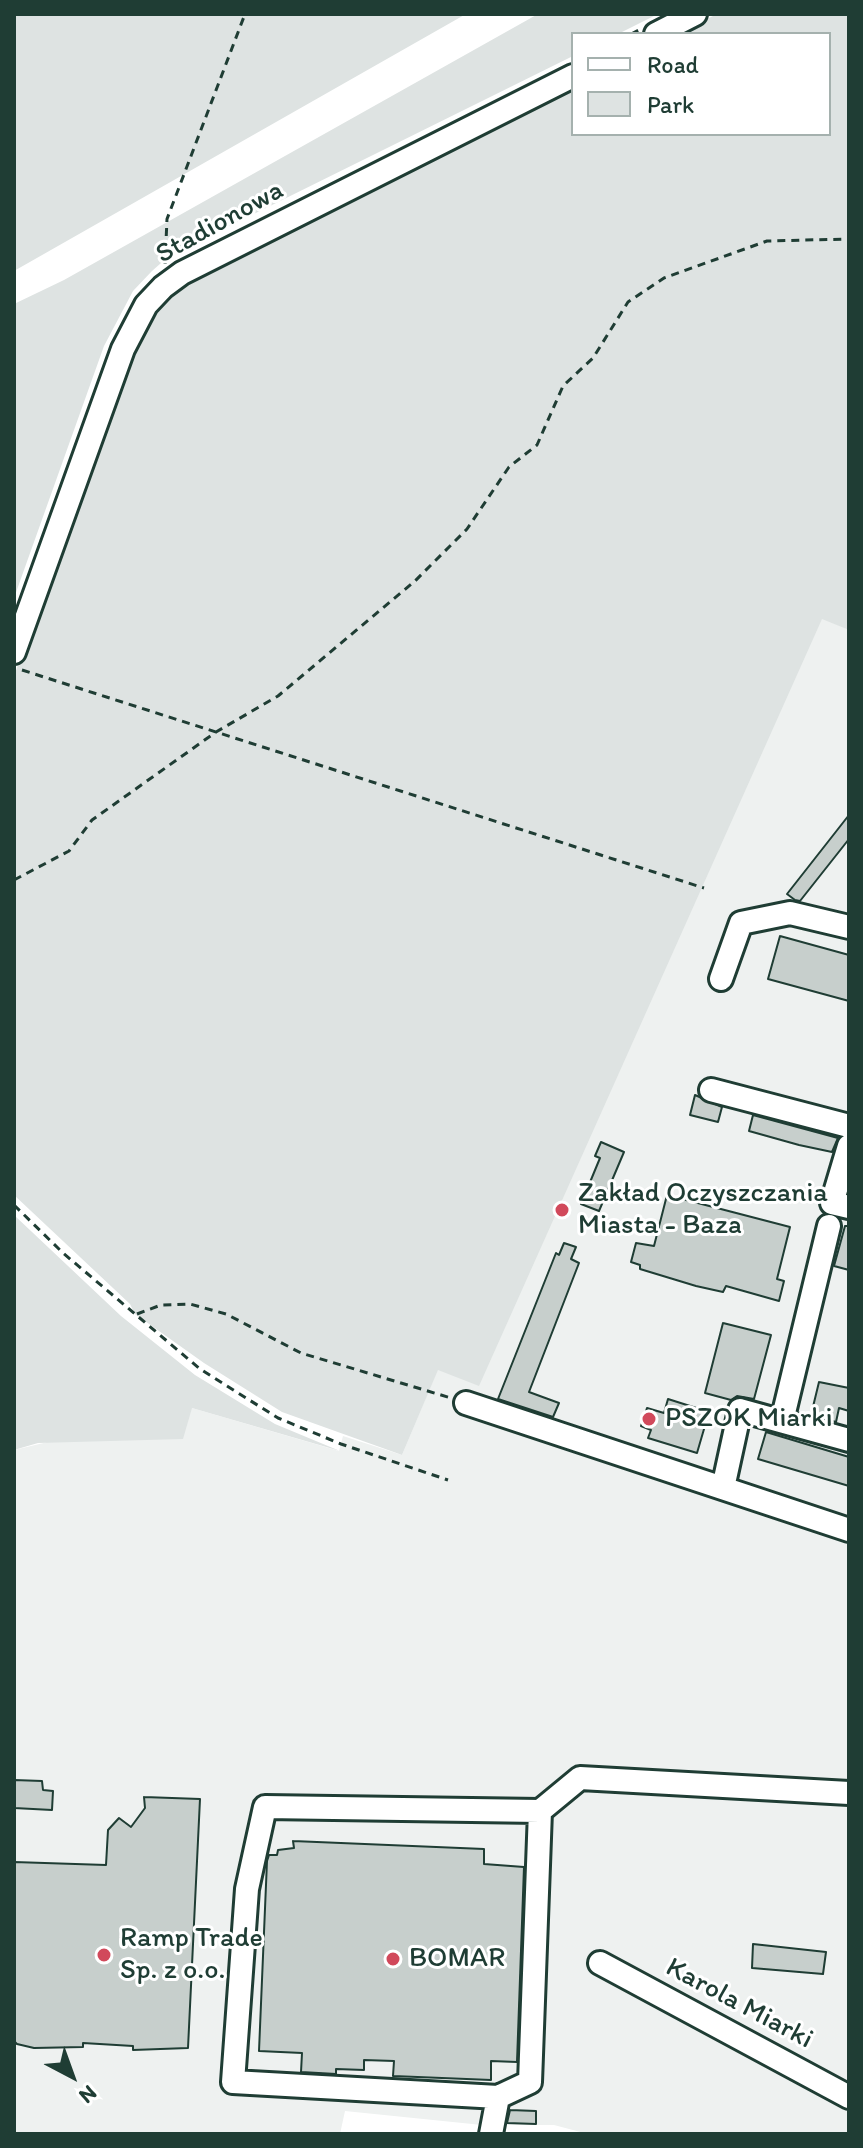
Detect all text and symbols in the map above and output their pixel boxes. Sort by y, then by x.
legend [571,32,831,136]
text: Road [647,50,699,79]
text: Park [647,90,694,119]
street label: Stadionowa [151,174,289,272]
place label: Zakład Oczyszczania Miasta - Baza [578,1177,828,1243]
marker: Zakład Oczyszczania Miasta - Baza [553,1201,571,1219]
place label: PSZOK Miarki [665,1402,833,1436]
marker: PSZOK Miarki [640,1410,658,1428]
place label: Ramp Trade Sp. z o.o. [120,1922,263,1988]
place label: BOMAR [409,1942,505,1976]
marker: Ramp Trade Sp. z o.o. [95,1946,113,1964]
marker: BOMAR [384,1950,402,1968]
street label: Karola Miarki [660,1951,818,2057]
north arrow [32,2036,112,2116]
text: N [74,2079,103,2110]

